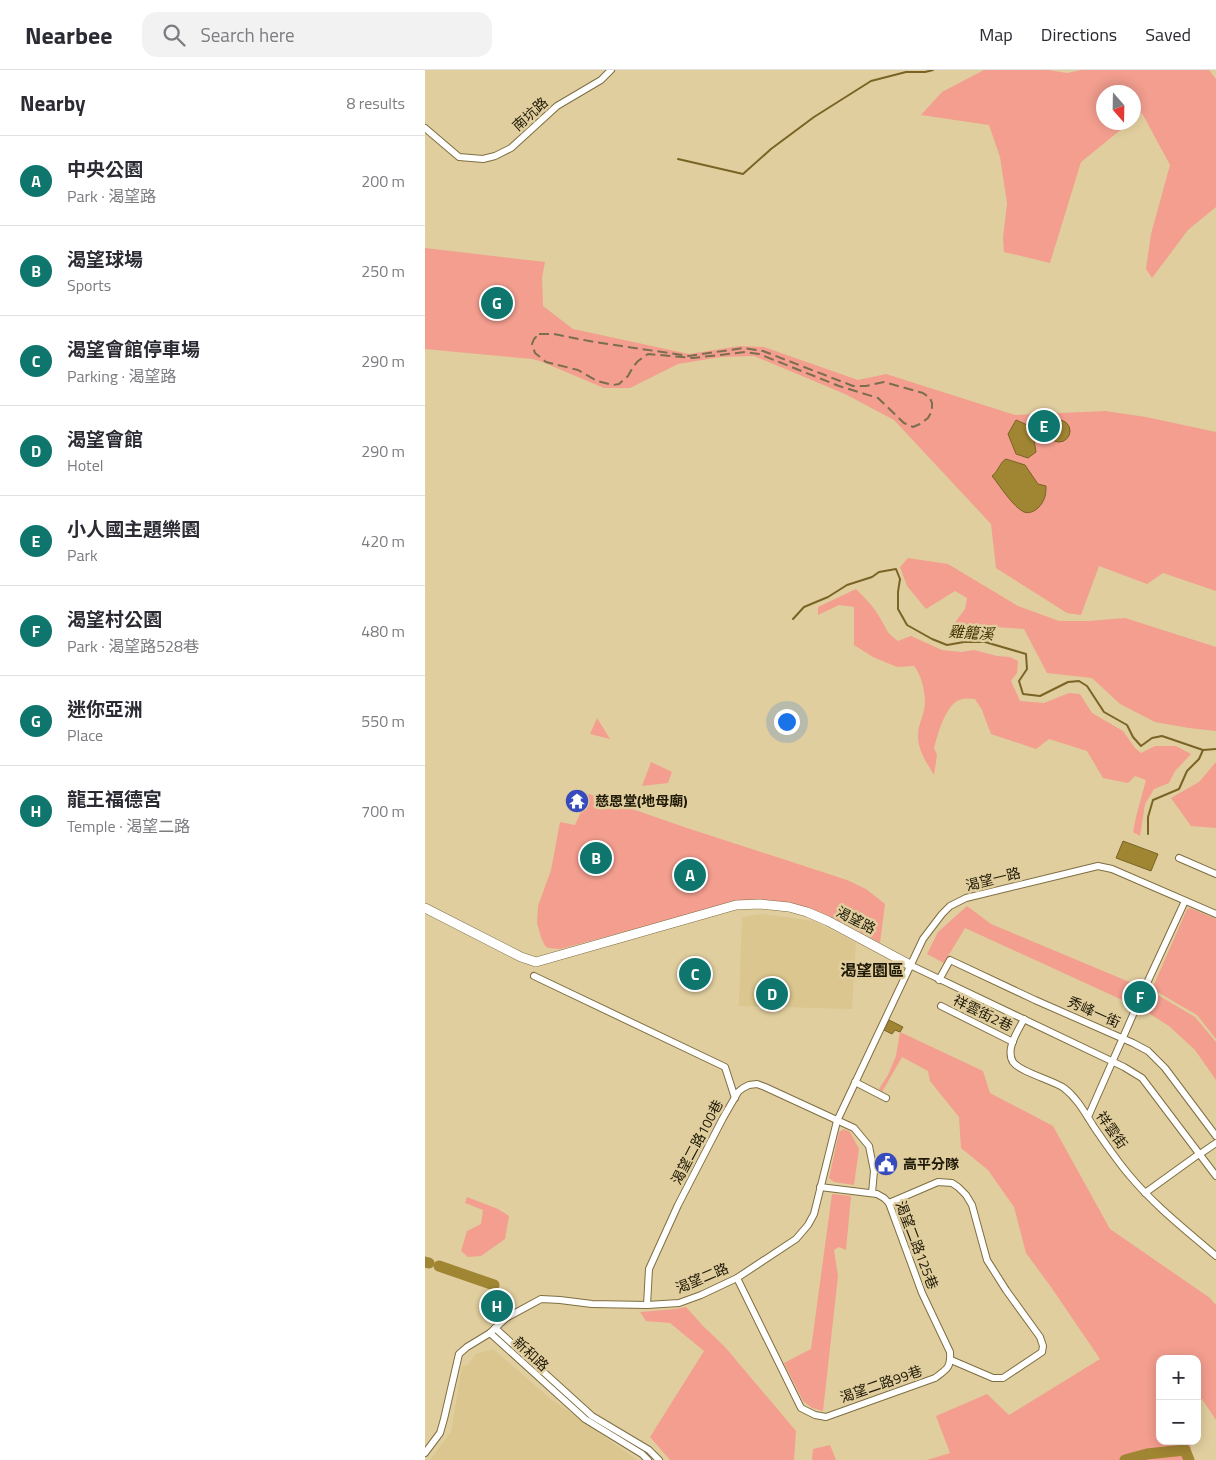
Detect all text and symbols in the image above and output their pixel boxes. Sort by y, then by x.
search box [142,12,492,57]
text: Nearbee [25,17,112,53]
text: Search here [200,20,295,49]
icon: search [160,21,188,49]
text: Map [979,21,1013,48]
text: Directions [1041,21,1117,48]
text: Saved [1145,21,1191,48]
north arrow [1096,85,1141,130]
text: Nearby [20,87,85,119]
text: 8 results [346,91,405,115]
street label: 南坑路 [507,92,552,135]
text: 中央公園 [67,154,143,183]
text: A [31,169,41,193]
text: 200 m [361,169,405,193]
text: Park · 渴望路 [67,184,156,208]
text: 渴望球場 [67,244,143,273]
text: B [31,259,41,283]
text: 250 m [361,259,405,283]
text: Sports [67,273,111,297]
pin: G [481,284,513,322]
text: 渴望會館停車場 [67,334,200,363]
text: C [32,349,40,373]
text: 290 m [361,349,405,373]
text: Parking · 渴望路 [67,364,176,388]
pin: E [1028,407,1060,445]
text: 渴望會館 [67,424,143,453]
text: D [31,439,41,463]
text: 290 m [361,439,405,463]
text: Hotel [67,453,104,477]
text: 小人國主題樂園 [67,514,200,543]
text: E [32,529,40,553]
text: 420 m [361,529,405,553]
text: Park [67,543,98,567]
text: 渴望村公園 [67,604,162,633]
text: F [32,619,40,643]
text: 480 m [361,619,405,643]
water label: 雞籠溪 [948,619,996,646]
text: Park · 渴望路528巷 [67,634,199,658]
text: 迷你亞洲 [67,694,143,723]
text: G [31,709,41,733]
text: 550 m [361,709,405,733]
your location [774,709,800,735]
text: Place [67,723,103,747]
text: 龍王福德宮 [67,784,162,813]
temple icon: 慈恩堂(地母廟) [564,788,590,814]
place label: 慈恩堂(地母廟) [595,790,688,811]
text: H [31,799,41,823]
text: 700 m [361,799,405,823]
text: Temple · 渴望二路 [67,814,190,838]
pin: B [580,839,612,877]
pin: A [674,856,706,894]
street label: 渴望一路 [963,862,1023,895]
street label: 渴望路 [833,901,880,938]
pin: C [679,955,711,993]
district label: 渴望園區 [840,958,904,982]
pin: D [756,975,788,1013]
pin: F [1124,978,1156,1016]
street label: 祥雲街2巷 [950,989,1017,1036]
street label: 秀峰一街 [1064,991,1124,1033]
street label: 渴望二路100巷 [665,1096,728,1188]
street label: 祥雲街 [1092,1106,1133,1153]
public building icon: 高平分隊 [873,1151,899,1177]
place label: 高平分隊 [903,1153,959,1174]
street label: 渴望二路125巷 [891,1197,944,1292]
street label: 渴望二路 [672,1257,732,1298]
pin: H [481,1287,513,1325]
street label: 新和路 [509,1332,554,1376]
map controls [1156,1355,1201,1445]
button: + [1156,1355,1201,1400]
street label: 渴望二路99巷 [837,1360,925,1407]
button: − [1156,1400,1201,1445]

